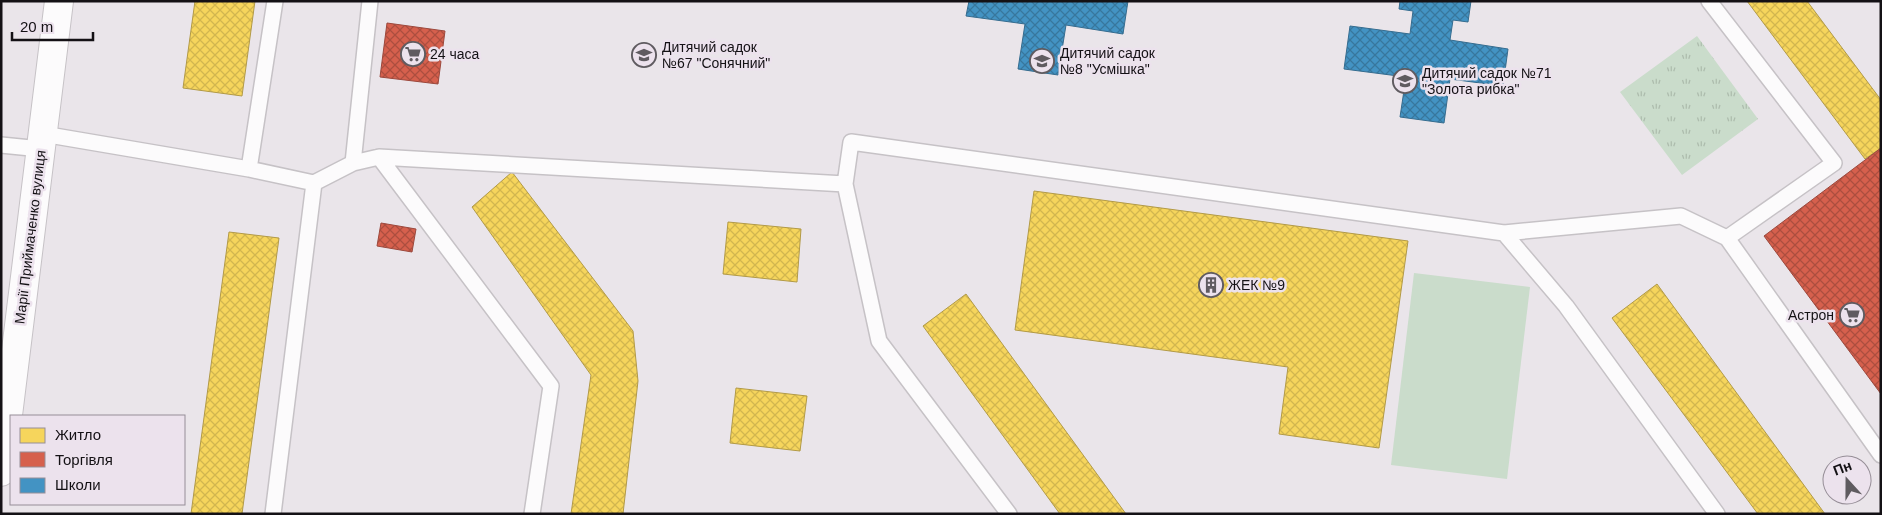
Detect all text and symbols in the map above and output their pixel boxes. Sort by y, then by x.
scale bar [12,10,94,42]
text: 20 m [20,18,53,35]
place label: Дитячий садок №67 "Сонячний" [662,39,770,71]
supermarket icon: 24 часа [400,41,426,67]
school or university icon: Дитячий садок №67 "Сонячний" [631,42,657,68]
place label: Дитячий садок №8 "Усмішка" [1060,45,1156,77]
place label: 24 часа [430,46,480,62]
school or university icon: Дитячий садок №8 "Усмішка" [1029,48,1055,74]
place label: Дитячий садок №71 "Золота рибка" [1422,65,1552,97]
school or university icon: Дитячий садок №71 "Золота рибка" [1392,68,1418,94]
street label: Марії Приймаченко вулиця [11,149,49,325]
building icon: ЖЕК №9 [1198,272,1224,298]
place label: ЖЕК №9 [1228,277,1285,293]
supermarket icon: Астрон [1839,302,1865,328]
place label: Астрон [1788,307,1834,323]
legend [10,415,185,505]
text: Житло [55,426,101,443]
text: Торгівля [55,451,113,468]
north arrow [1822,455,1872,505]
text: Пн [1831,457,1854,479]
text: Школи [55,476,101,493]

